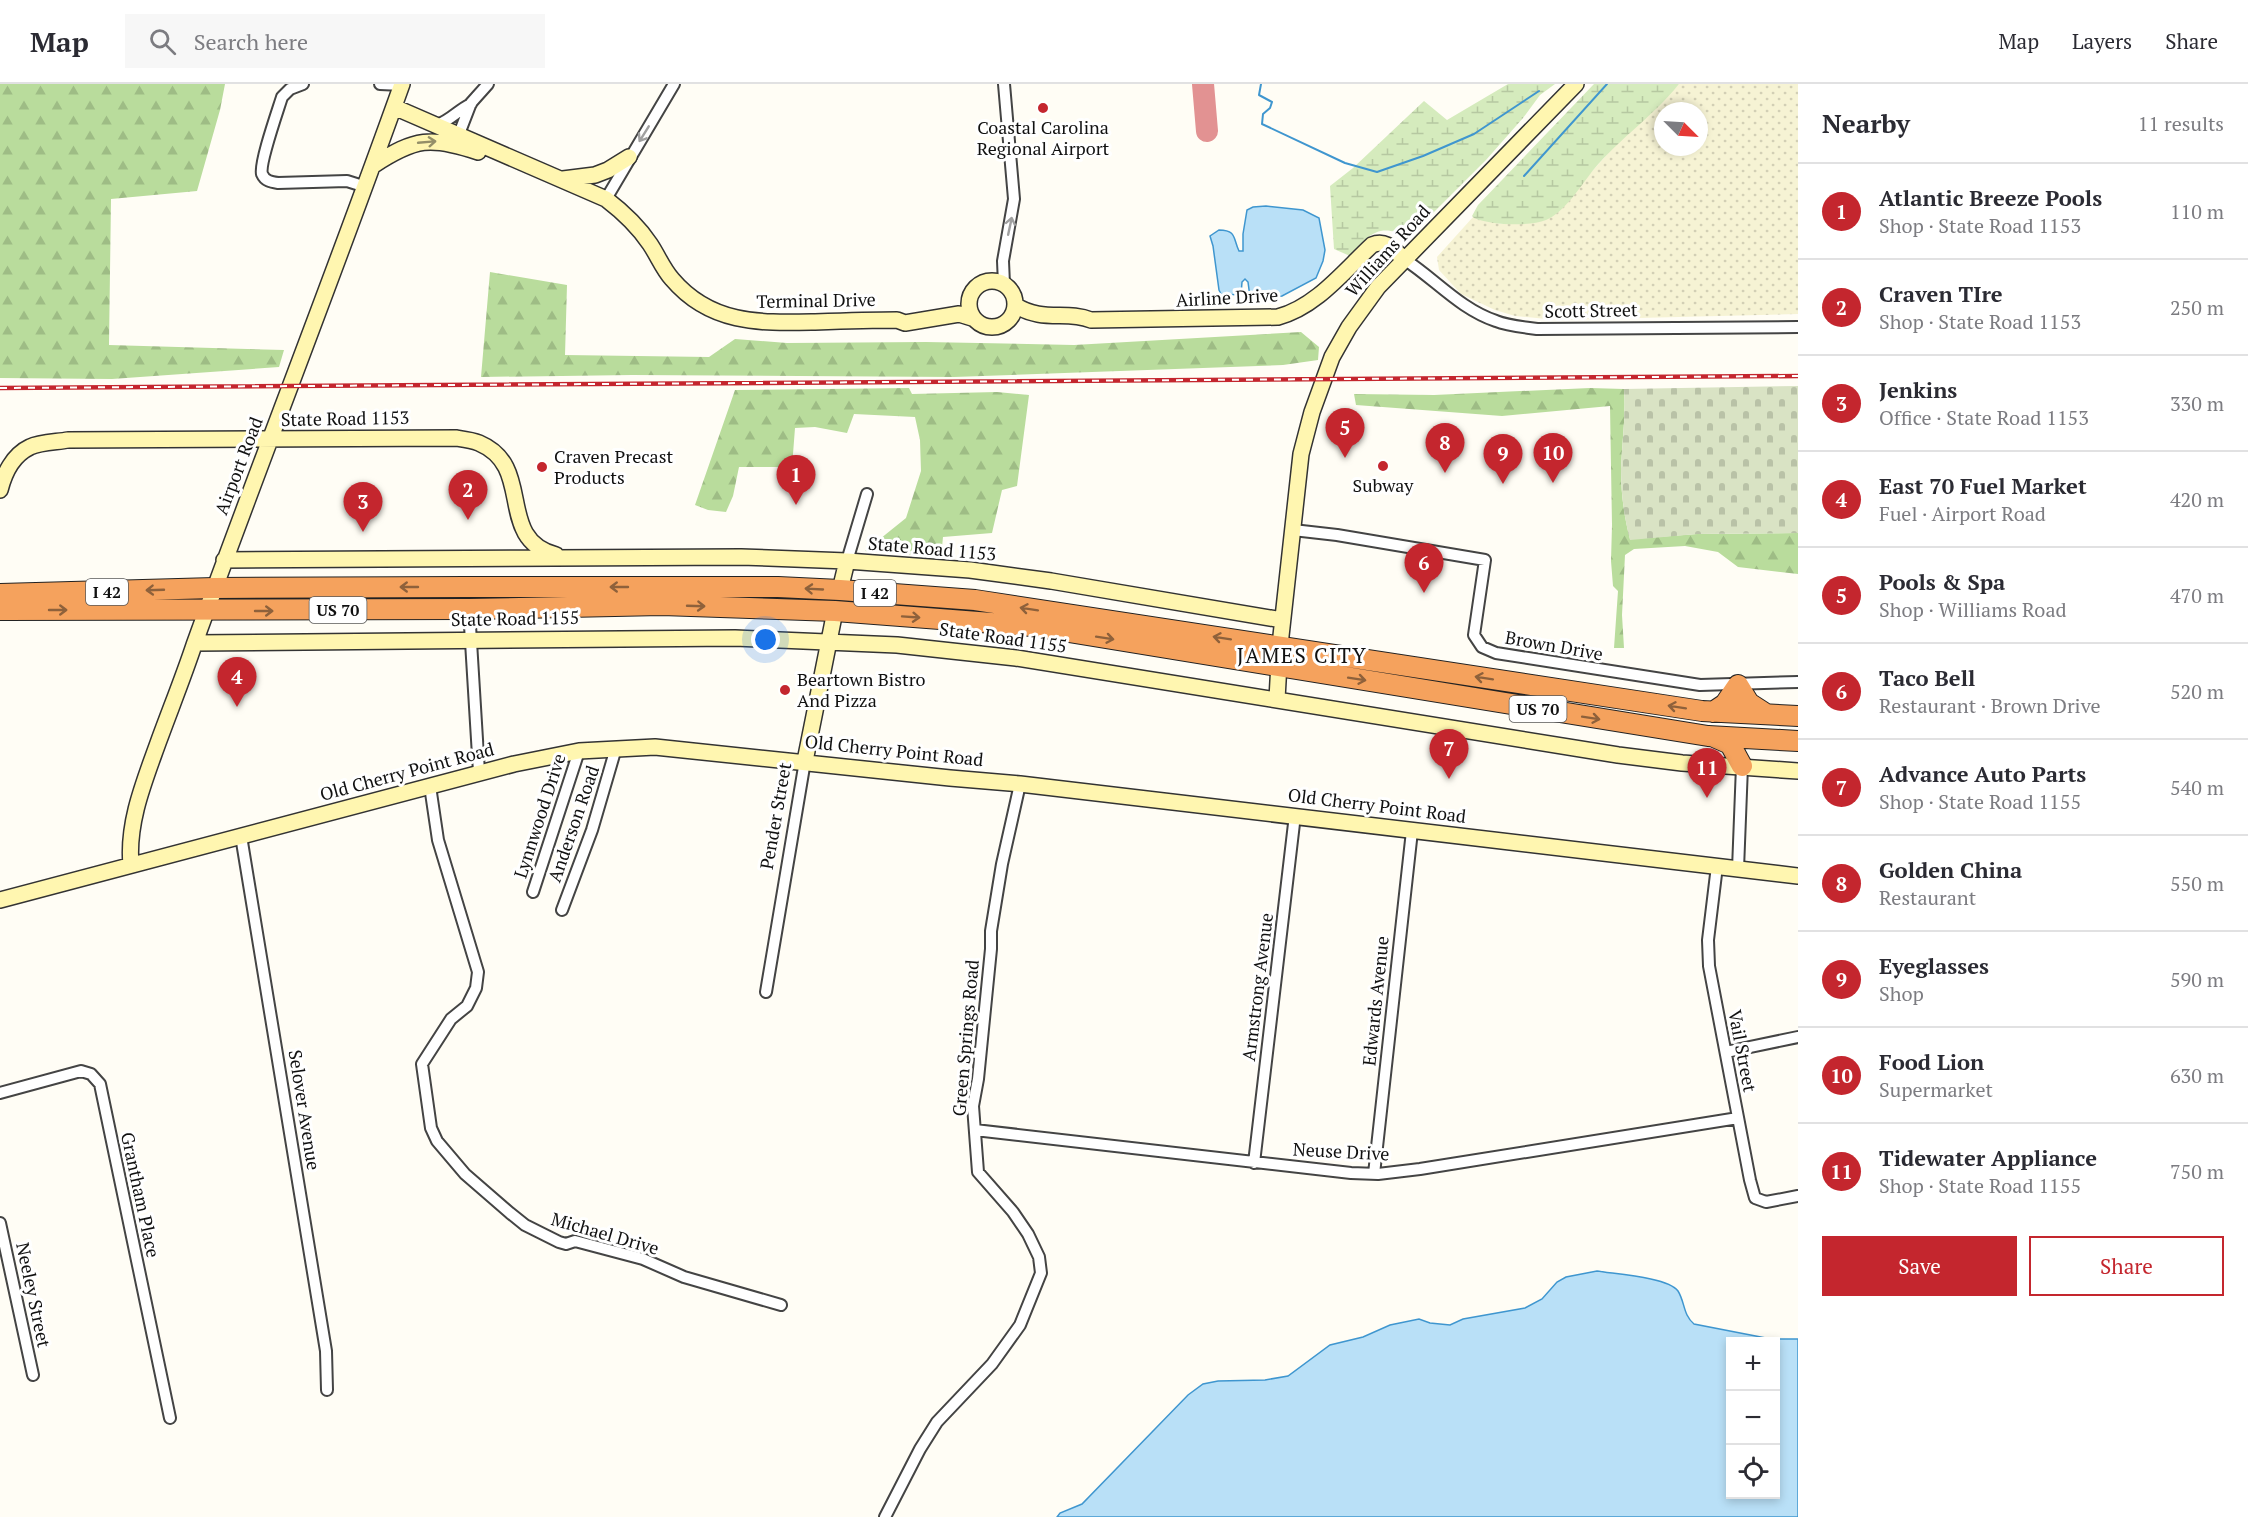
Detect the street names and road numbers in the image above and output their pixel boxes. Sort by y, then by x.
street label: Williams Road [1340,199,1435,301]
street label: Airline Drive [1175,282,1279,312]
street label: Terminal Drive [756,287,876,313]
street label: Scott Street [1544,297,1638,323]
street label: State Road 1153 [281,405,409,431]
street label: Airport Road [208,413,268,518]
street label: State Road 1153 [867,530,997,566]
road number: I 42 [86,579,128,605]
road number: I 42 [854,580,896,606]
road number: US 70 [310,597,366,623]
street label: State Road 1155 [451,605,579,631]
street label: State Road 1155 [938,616,1068,658]
street label: Brown Drive [1503,625,1605,665]
road number: US 70 [1510,696,1566,722]
street label: Old Cherry Point Road [804,729,985,771]
street label: Old Cherry Point Road [317,736,496,806]
street label: Lynnwood Drive [508,750,570,881]
street label: Pender Street [754,760,796,871]
street label: Anderson Road [542,762,604,885]
street label: Old Cherry Point Road [1287,782,1468,828]
street label: Armstrong Avenue [1236,911,1278,1062]
street label: Edwards Avenue [1356,935,1394,1067]
street label: Green Springs Road [946,959,984,1117]
street label: Vail Street [1723,1008,1763,1094]
street label: Selover Avenue [284,1048,326,1172]
street label: Grantham Place [116,1130,166,1260]
street label: Neuse Drive [1292,1136,1390,1166]
street label: Michael Drive [549,1206,662,1260]
street label: Neeley Street [11,1240,57,1350]

